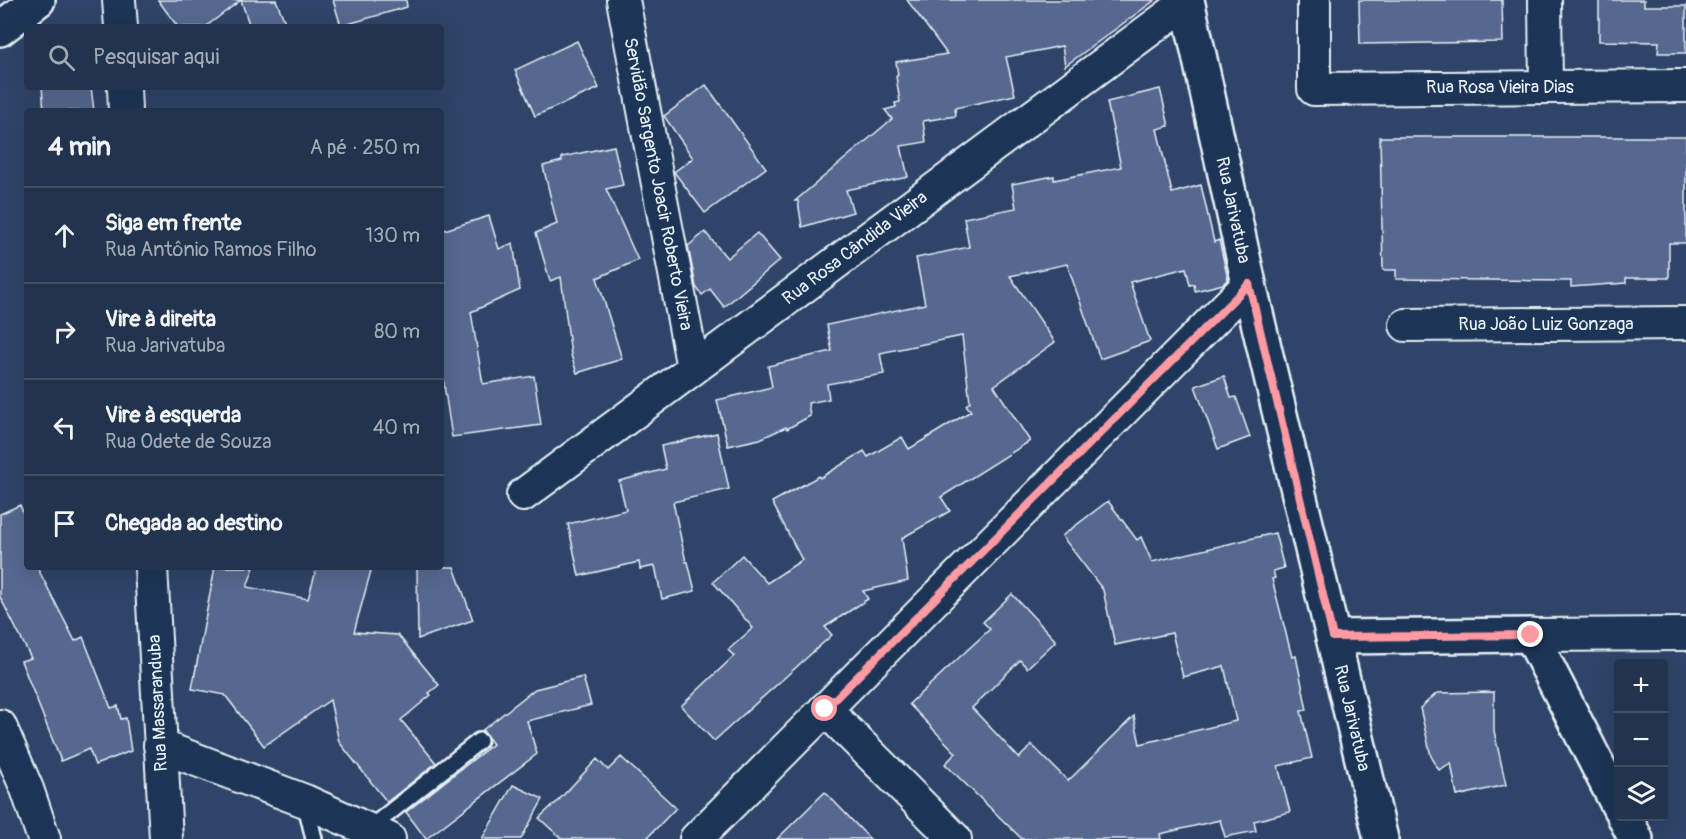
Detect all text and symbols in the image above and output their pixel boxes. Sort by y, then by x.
search box [24,24,444,90]
street label: Servidão Sargento Joacir Roberto Vieira [618,36,698,332]
icon: search [45,41,78,74]
text: Pesquisar aqui [93,43,219,71]
street label: Rua Rosa Vieira Dias [1426,76,1574,99]
text: 4 min [48,131,111,163]
text: A pé · 250 m [310,135,420,160]
street label: Rua Jarivatuba [1210,155,1256,265]
street label: Rua Rosa Cândida Vieira [778,186,932,310]
text: Siga em frente [105,209,241,237]
icon: ahead [48,219,81,252]
text: 130 m [365,223,420,248]
text: Rua Antônio Ramos Filho [105,237,316,262]
text: Vire à direita [105,305,216,333]
street label: Rua João Luiz Gonzaga [1458,313,1634,336]
icon: right [48,315,81,348]
text: 80 m [374,319,420,344]
text: Rua Jarivatuba [105,333,225,358]
text: Vire à esquerda [105,401,241,429]
icon: left [48,411,81,444]
text: 40 m [373,415,420,440]
text: Rua Odete de Souza [105,429,271,454]
icon: arrive [48,507,81,540]
text: Chegada ao destino [105,509,283,537]
route end [1517,621,1543,647]
street label: Rua Massaranduba [143,634,173,772]
map controls [1614,659,1668,821]
button: + [1614,659,1668,713]
street label: Rua Jarivatuba [1329,663,1375,773]
route start [811,695,837,721]
button: − [1614,713,1668,767]
button: layers [1614,767,1668,821]

